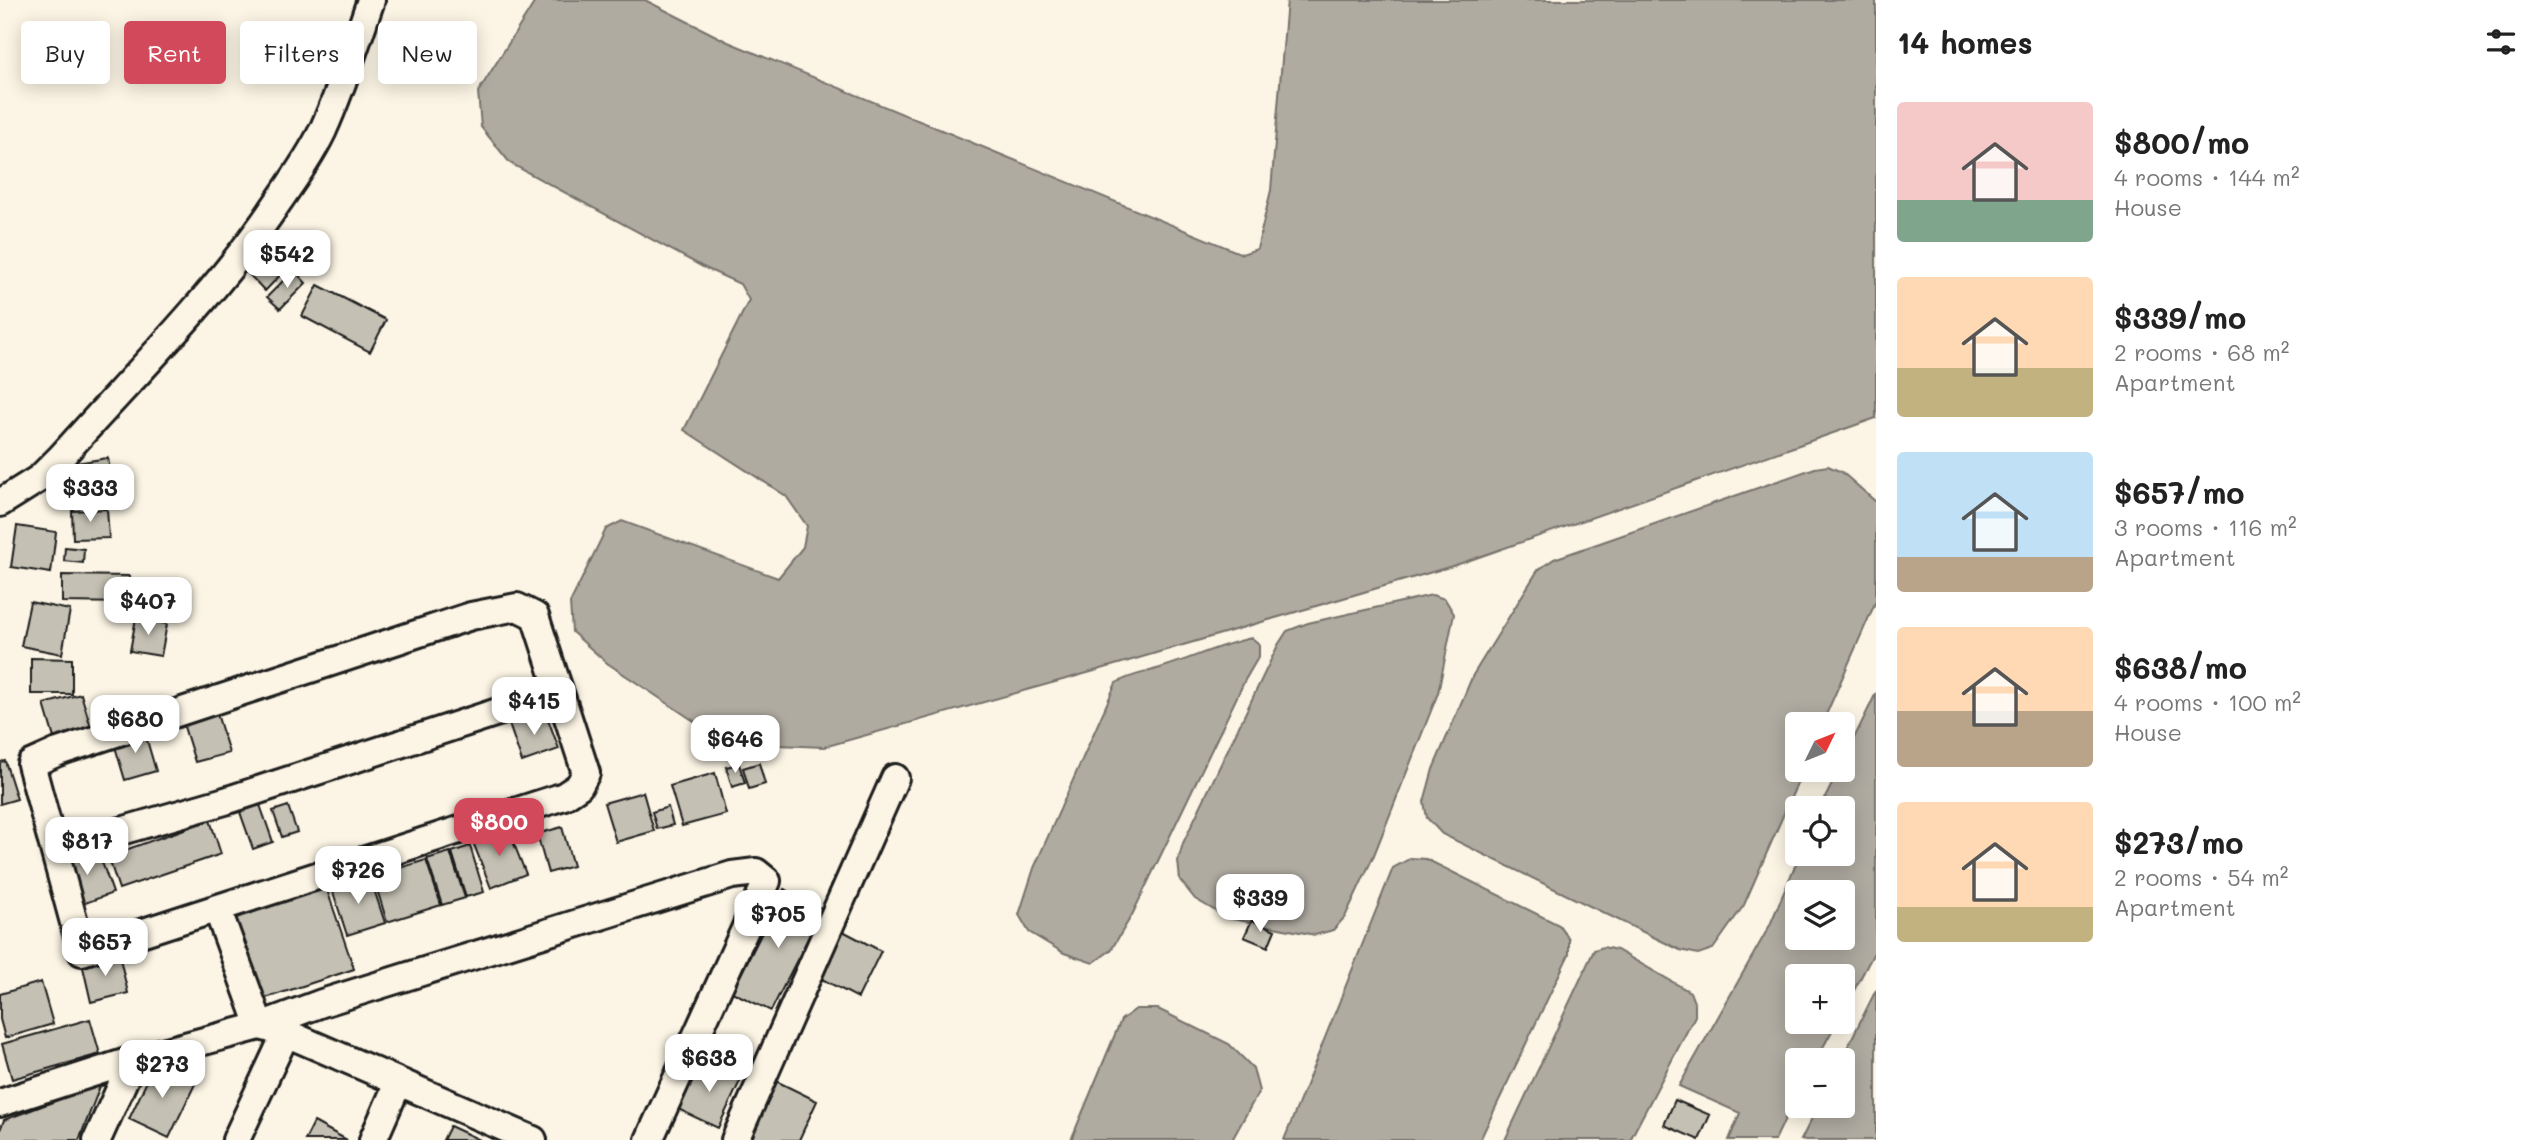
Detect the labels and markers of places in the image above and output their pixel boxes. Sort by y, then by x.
pin: $542 [246,230,328,290]
pin: $333 [49,464,131,524]
pin: $407 [107,578,189,637]
pin: $415 [493,678,575,737]
pin: $680 [94,696,176,755]
pin: $646 [694,716,776,775]
pin: $800 [458,798,540,858]
pin: $817 [46,818,128,877]
pin: $726 [317,846,399,906]
pin: $339 [1219,874,1301,934]
pin: $705 [737,890,819,950]
pin: $657 [64,918,146,978]
pin: $638 [668,1034,750,1094]
pin: $273 [121,1040,203,1100]

